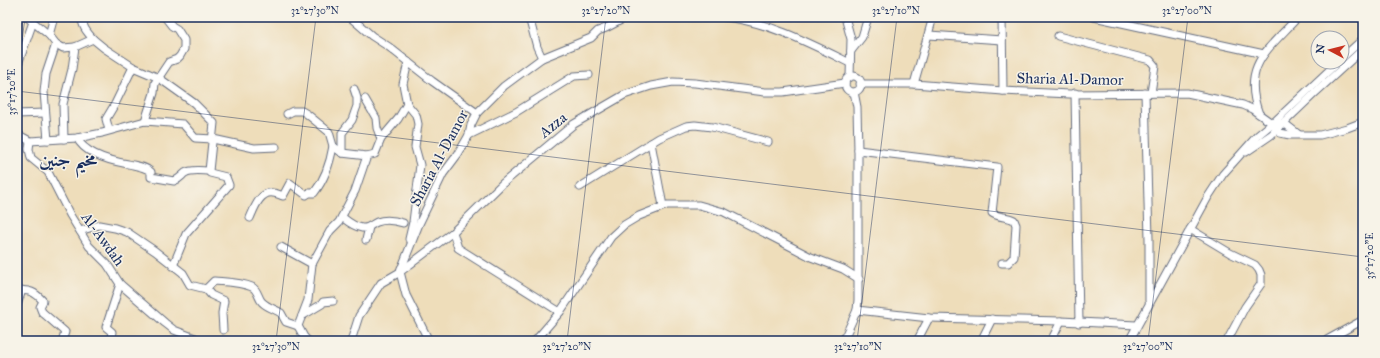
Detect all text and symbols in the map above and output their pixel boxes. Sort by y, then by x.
text: 32°27'30"N [291,5,340,17]
text: 32°27'20"N [582,5,631,17]
text: 32°27'10"N [872,5,920,17]
text: 32°27'00"N [1162,5,1212,17]
north arrow [1310,30,1350,70]
text: N [1314,43,1328,54]
text: 35°17'20"E [6,69,18,115]
street label: Sharia Al-Damor [1016,69,1124,89]
street label: Sharia Al-Damor [406,106,472,209]
street label: Azza [535,108,571,142]
district label: مخيم جنين [39,148,97,178]
street label: Al-Awdah [77,208,129,270]
text: 35°17'20"E [1364,233,1376,279]
text: 32°27'30"N [252,341,301,353]
text: 32°27'20"N [543,341,592,353]
text: 32°27'10"N [834,341,882,353]
text: 32°27'00"N [1123,341,1173,353]

